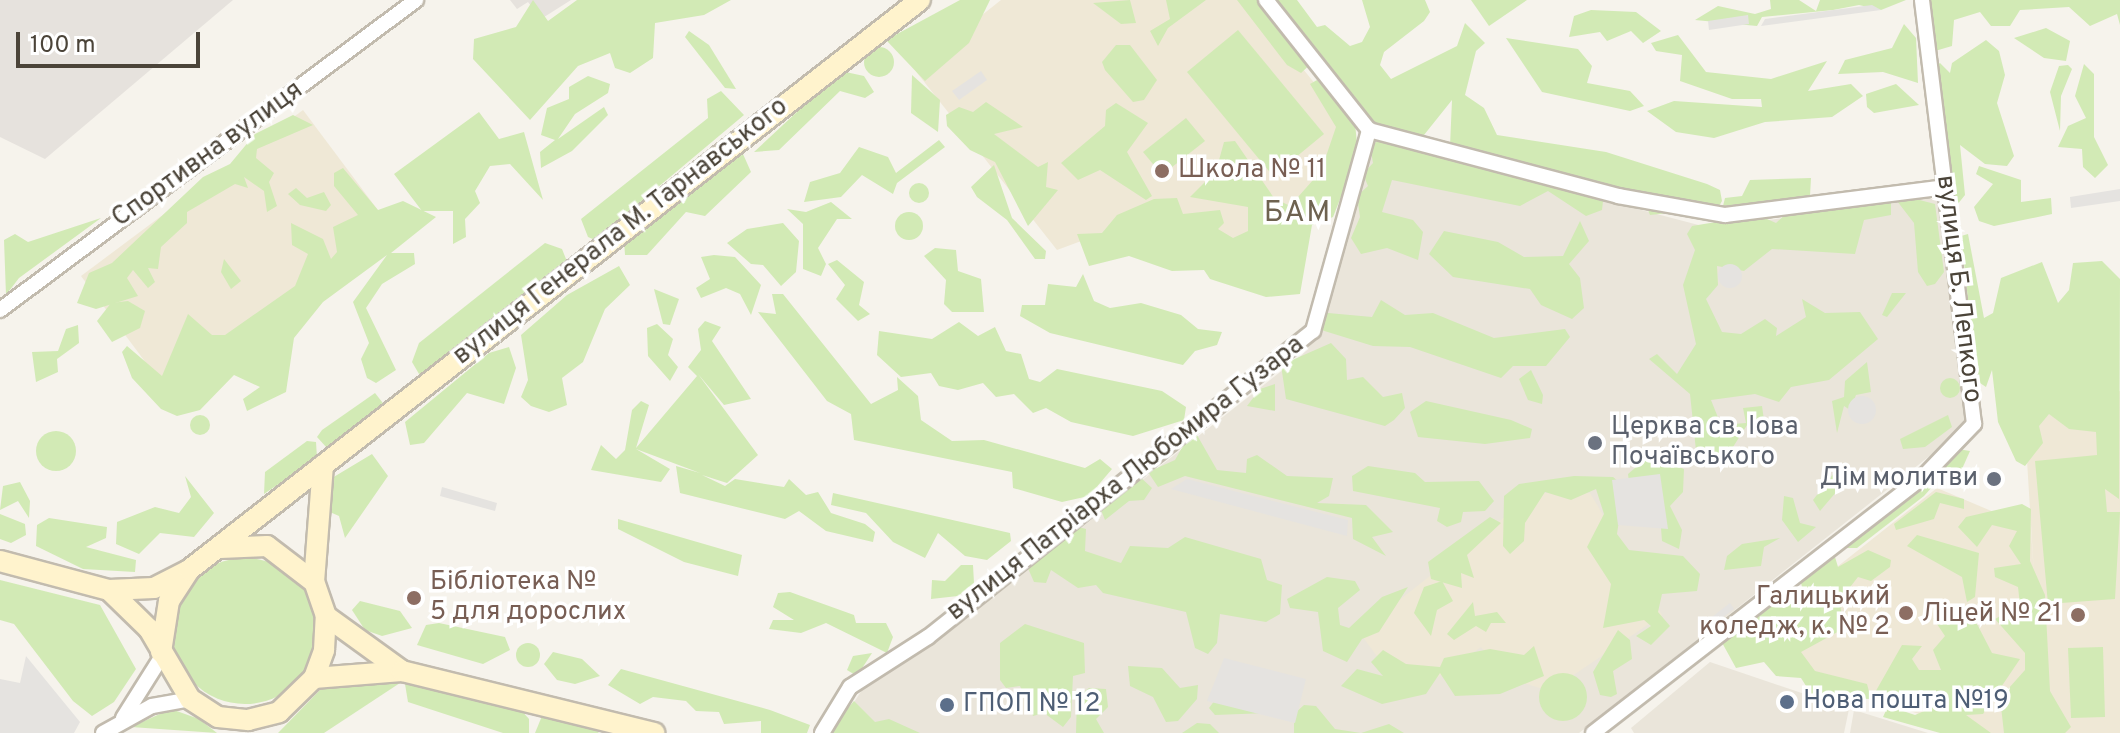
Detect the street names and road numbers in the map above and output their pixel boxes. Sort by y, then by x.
street label: Спортивна вулиця [106,75,310,235]
street label: вулиця Генерала М. Тарнавського [447,91,795,373]
street label: вулиця Б. Лепкого [1929,173,1987,405]
street label: вулиця Патріарха Любомира Гузара [941,330,1311,628]

